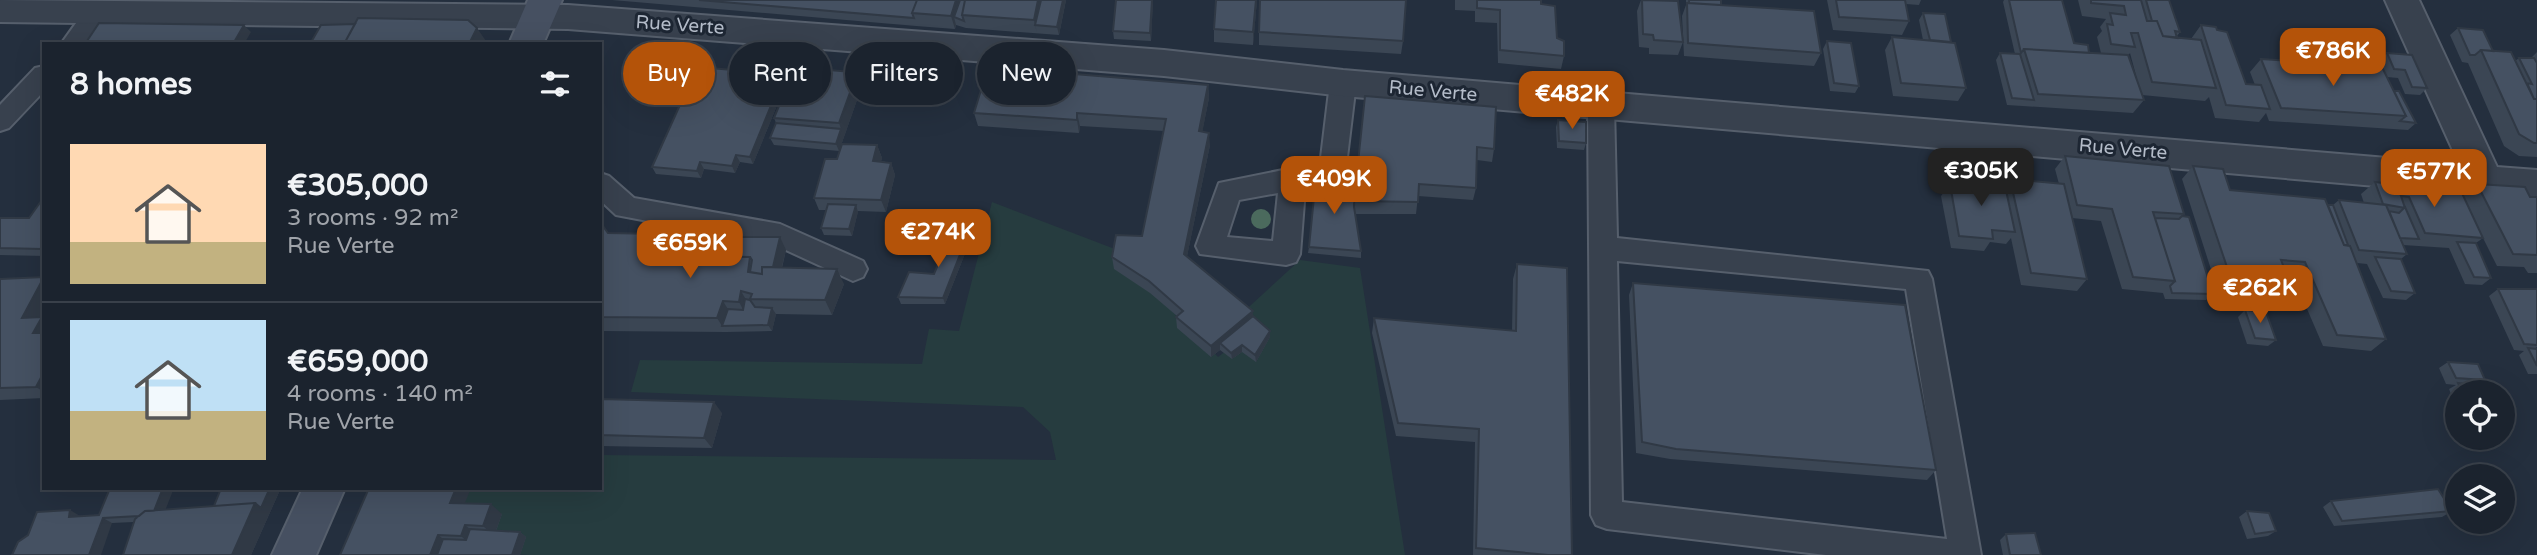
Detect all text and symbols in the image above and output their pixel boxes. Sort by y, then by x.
street label: Rue Verte [635,11,725,39]
pin: €786K [2284,28,2382,88]
text: €786K [2296,37,2370,65]
chip: Buy [623,42,715,105]
chip: Rent [729,42,831,105]
chip: Filters [845,42,963,105]
chip: New [977,42,1076,105]
icon: filters [536,65,574,103]
text: 8 homes [70,66,192,103]
pin: €482K [1523,72,1621,131]
street label: Rue Verte [1388,76,1478,106]
text: €482K [1535,80,1609,108]
street label: Rue Verte [2078,134,2168,164]
pin: €305K [1932,148,2030,208]
pin: €577K [2385,150,2483,209]
pin: €409K [1285,156,1383,216]
text: €305K [1944,157,2018,185]
text: €577K [2397,158,2471,186]
text: €409K [1297,165,1371,193]
text: €305,000 [287,167,428,204]
icon: home [126,172,210,256]
text: 3 rooms · 92 m² [287,204,458,232]
pin: €274K [889,210,987,269]
text: €274K [901,218,975,246]
pin: €659K [641,220,739,280]
text: €659K [653,229,727,257]
text: Rue Verte [287,232,395,260]
pin: €262K [2211,266,2309,325]
text: €262K [2223,274,2297,302]
text: €659,000 [287,343,428,380]
icon: home [126,348,210,432]
text: 4 rooms · 140 m² [287,380,473,408]
map controls [2445,380,2515,534]
button: locate [2445,380,2515,450]
text: Rue Verte [287,408,395,436]
button: layers [2445,464,2515,534]

